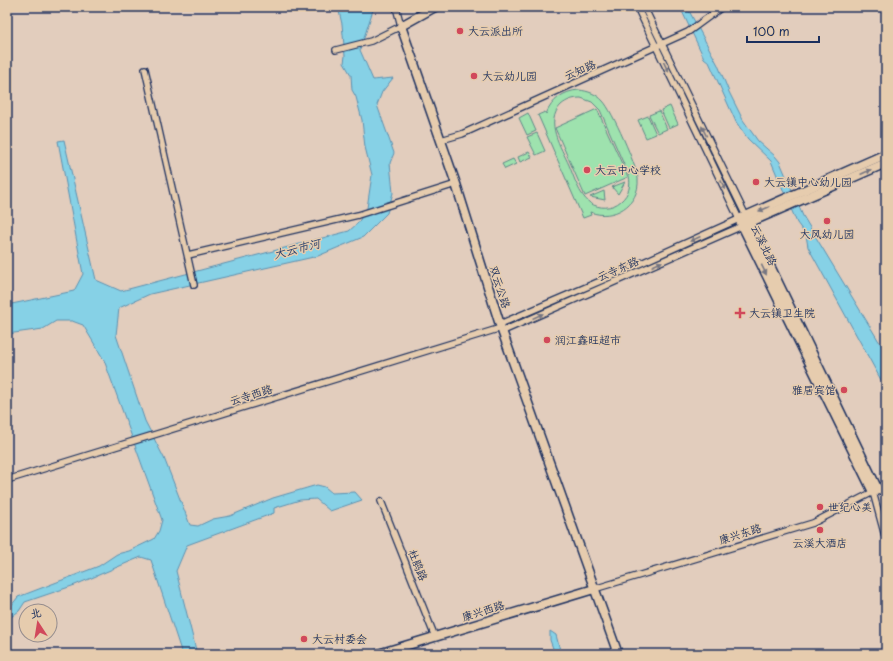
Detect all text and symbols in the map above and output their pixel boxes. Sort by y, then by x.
scale bar [747,18,819,44]
place label: 大云派出所 [468,22,523,39]
text: 100 m [753,22,790,40]
marker: 大云派出所 [455,26,465,36]
street label: 云知路 [561,55,598,84]
one-way arrow [663,62,669,73]
place label: 大云幼儿园 [482,67,537,84]
marker: 大云幼儿园 [469,71,479,81]
one-way arrow [701,125,707,136]
place label: 大云中心学校 [595,161,661,178]
marker: 大云中心学校 [582,165,592,175]
one-way arrow [860,169,871,175]
place label: 大云镇中心幼儿园 [764,173,852,190]
marker: 大云镇中心幼儿园 [751,177,761,187]
one-way arrow [720,179,726,190]
one-way arrow [758,205,770,212]
marker: 大风幼儿园 [822,216,832,226]
street label: 云溪北路 [747,221,782,268]
place label: 大风幼儿园 [800,225,855,242]
water label: 大云市河 [271,233,324,263]
one-way arrow [689,236,700,242]
street label: 云寺东路 [594,252,641,285]
one-way arrow [652,261,663,267]
street label: 双云公路 [486,263,515,310]
one-way arrow [761,264,767,276]
place label: 大云镇卫生院 [749,304,815,321]
marker: 大云镇卫生院 [734,307,746,319]
one-way arrow [533,313,544,319]
place label: 润江鑫旺超市 [555,331,621,348]
marker: 润江鑫旺超市 [542,335,552,345]
street label: 云寺西路 [227,380,274,409]
place label: 雅居宾馆 [792,381,836,398]
marker: 雅居宾馆 [839,385,849,395]
place label: 世纪心美 [828,498,872,515]
marker: 世纪心美 [815,502,825,512]
street label: 康兴东路 [716,519,763,548]
marker: 云溪大酒店 [815,525,825,535]
place label: 云溪大酒店 [793,534,848,551]
street label: 杜鹃路 [404,546,433,583]
street label: 康兴西路 [459,596,506,625]
north arrow [18,603,58,643]
text: 北 [29,603,43,622]
place label: 大云村委会 [312,630,367,647]
marker: 大云村委会 [299,634,309,644]

